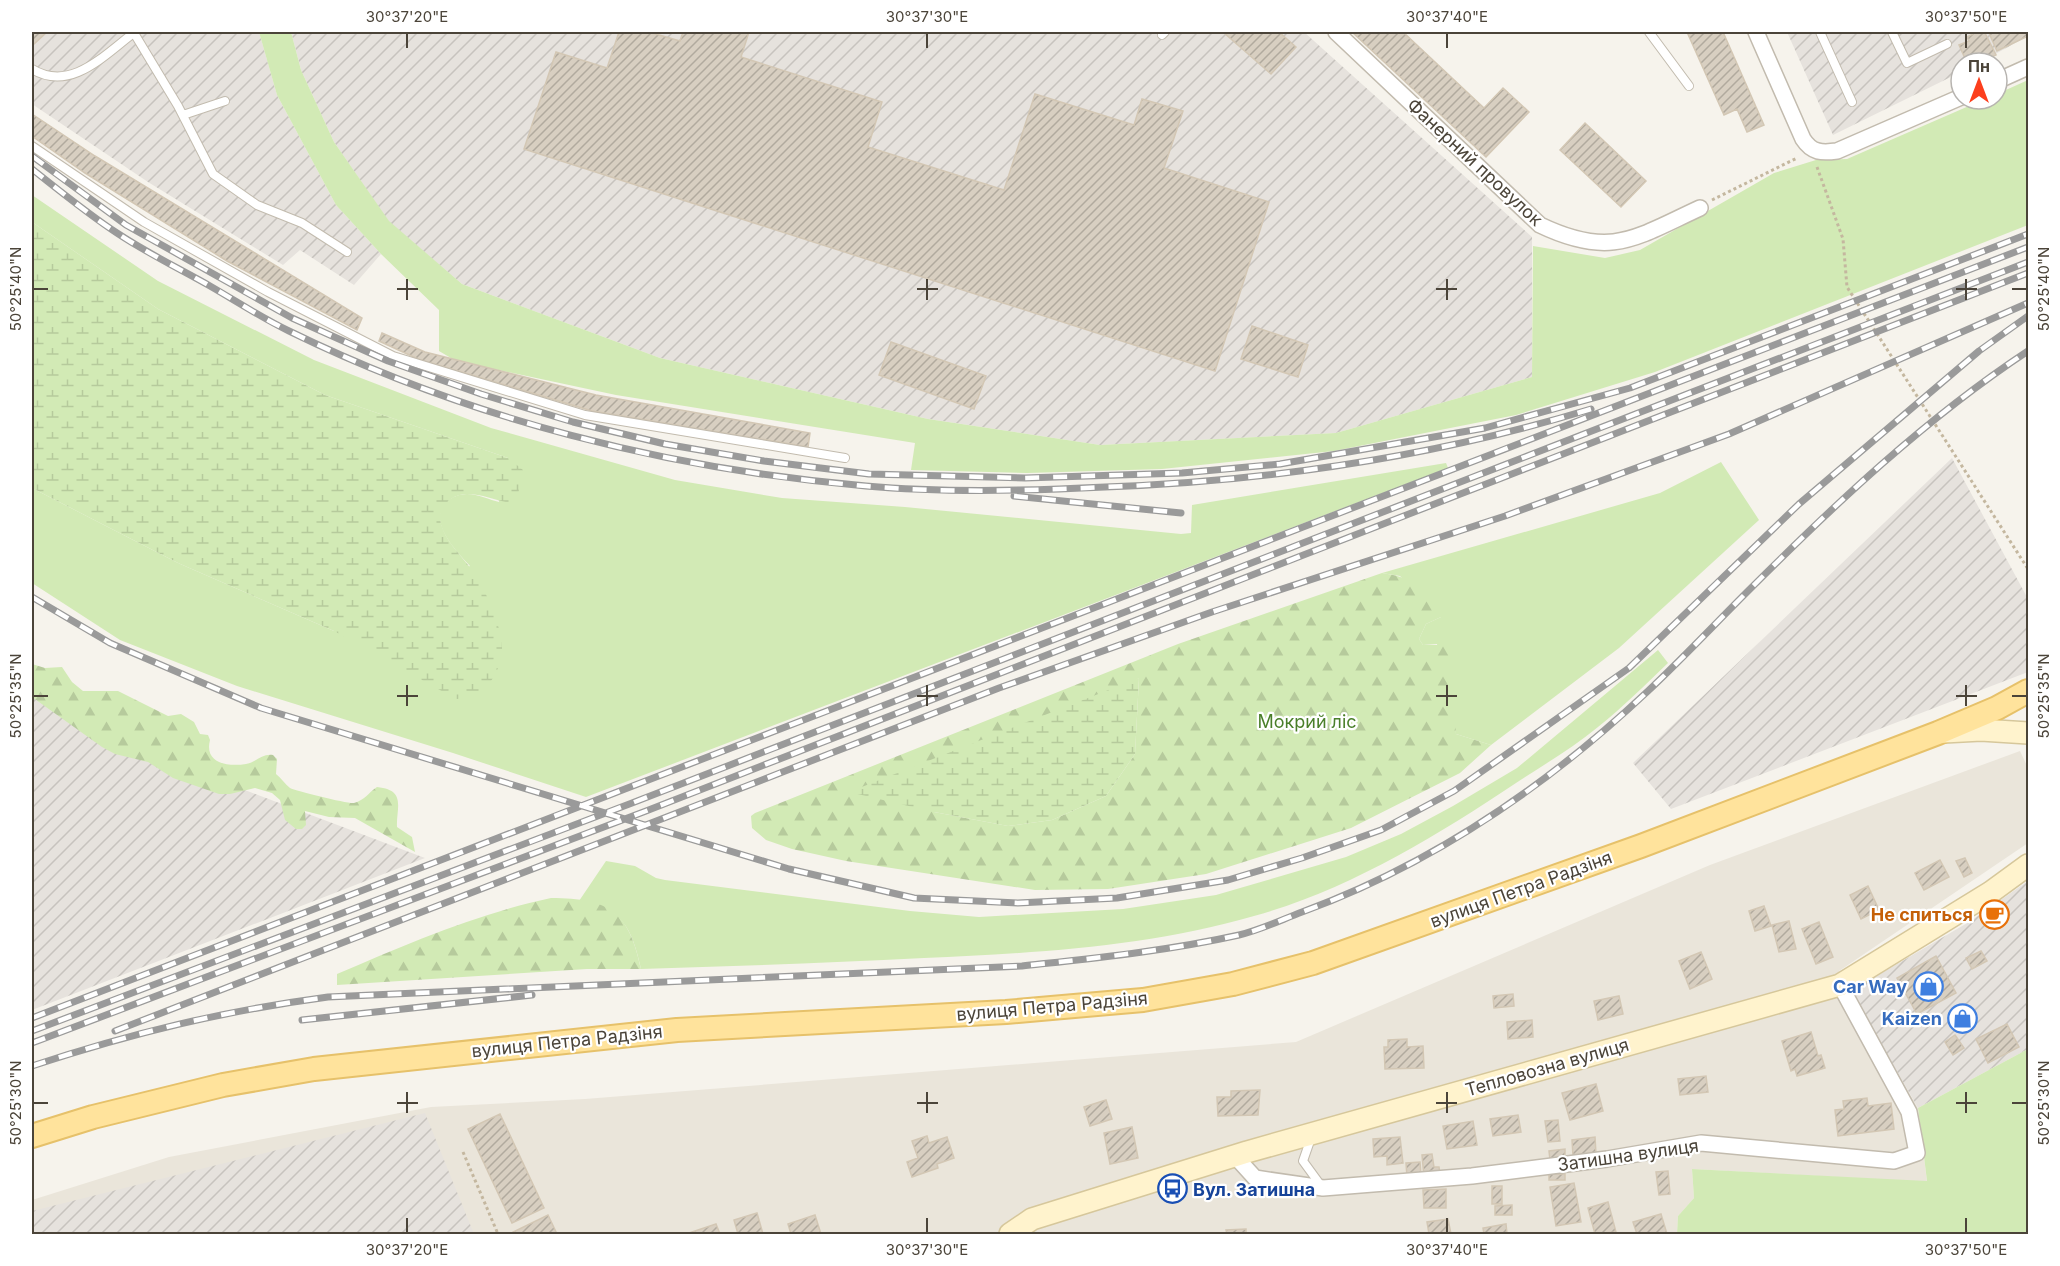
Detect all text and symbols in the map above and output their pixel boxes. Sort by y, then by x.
text: 30°37'20"E [366,7,448,26]
text: 30°37'30"E [886,7,968,26]
text: 30°37'40"E [1406,7,1488,26]
text: 30°37'50"E [1925,7,2007,26]
north arrow [1949,51,2009,111]
text: Пн [1968,56,1990,76]
street label: Фанерний провулок [1403,94,1547,230]
text: 50°25'40"N [6,247,25,331]
text: 50°25'40"N [2034,247,2053,331]
text: 50°25'35"N [6,654,25,738]
text: 50°25'35"N [2034,654,2053,738]
park label: Мокрий ліс [1257,711,1357,732]
street label: вулиця Петра Радзіня [1427,846,1615,932]
cafe icon: Не спиться [1978,898,2010,930]
place label: Не спиться [1871,904,1973,925]
shop icon: Car Way [1912,970,1944,1002]
place label: Car Way [1833,976,1907,997]
street label: вулиця Петра Радзіня [955,987,1149,1025]
shop icon: Kaizen [1947,1002,1979,1034]
place label: Kaizen [1882,1008,1942,1029]
street label: вулиця Петра Радзіня [470,1021,664,1061]
street label: Тепловозна вулиця [1463,1034,1631,1100]
text: 50°25'30"N [6,1060,25,1146]
text: 50°25'30"N [2034,1060,2053,1146]
street label: Затишна вулиця [1556,1135,1700,1175]
bus stop icon: Вул. Затишна [1156,1173,1188,1205]
place label: Вул. Затишна [1193,1179,1315,1200]
text: 30°37'20"E [366,1240,448,1259]
text: 30°37'30"E [886,1240,968,1259]
text: 30°37'40"E [1406,1240,1488,1259]
text: 30°37'50"E [1925,1240,2007,1259]

